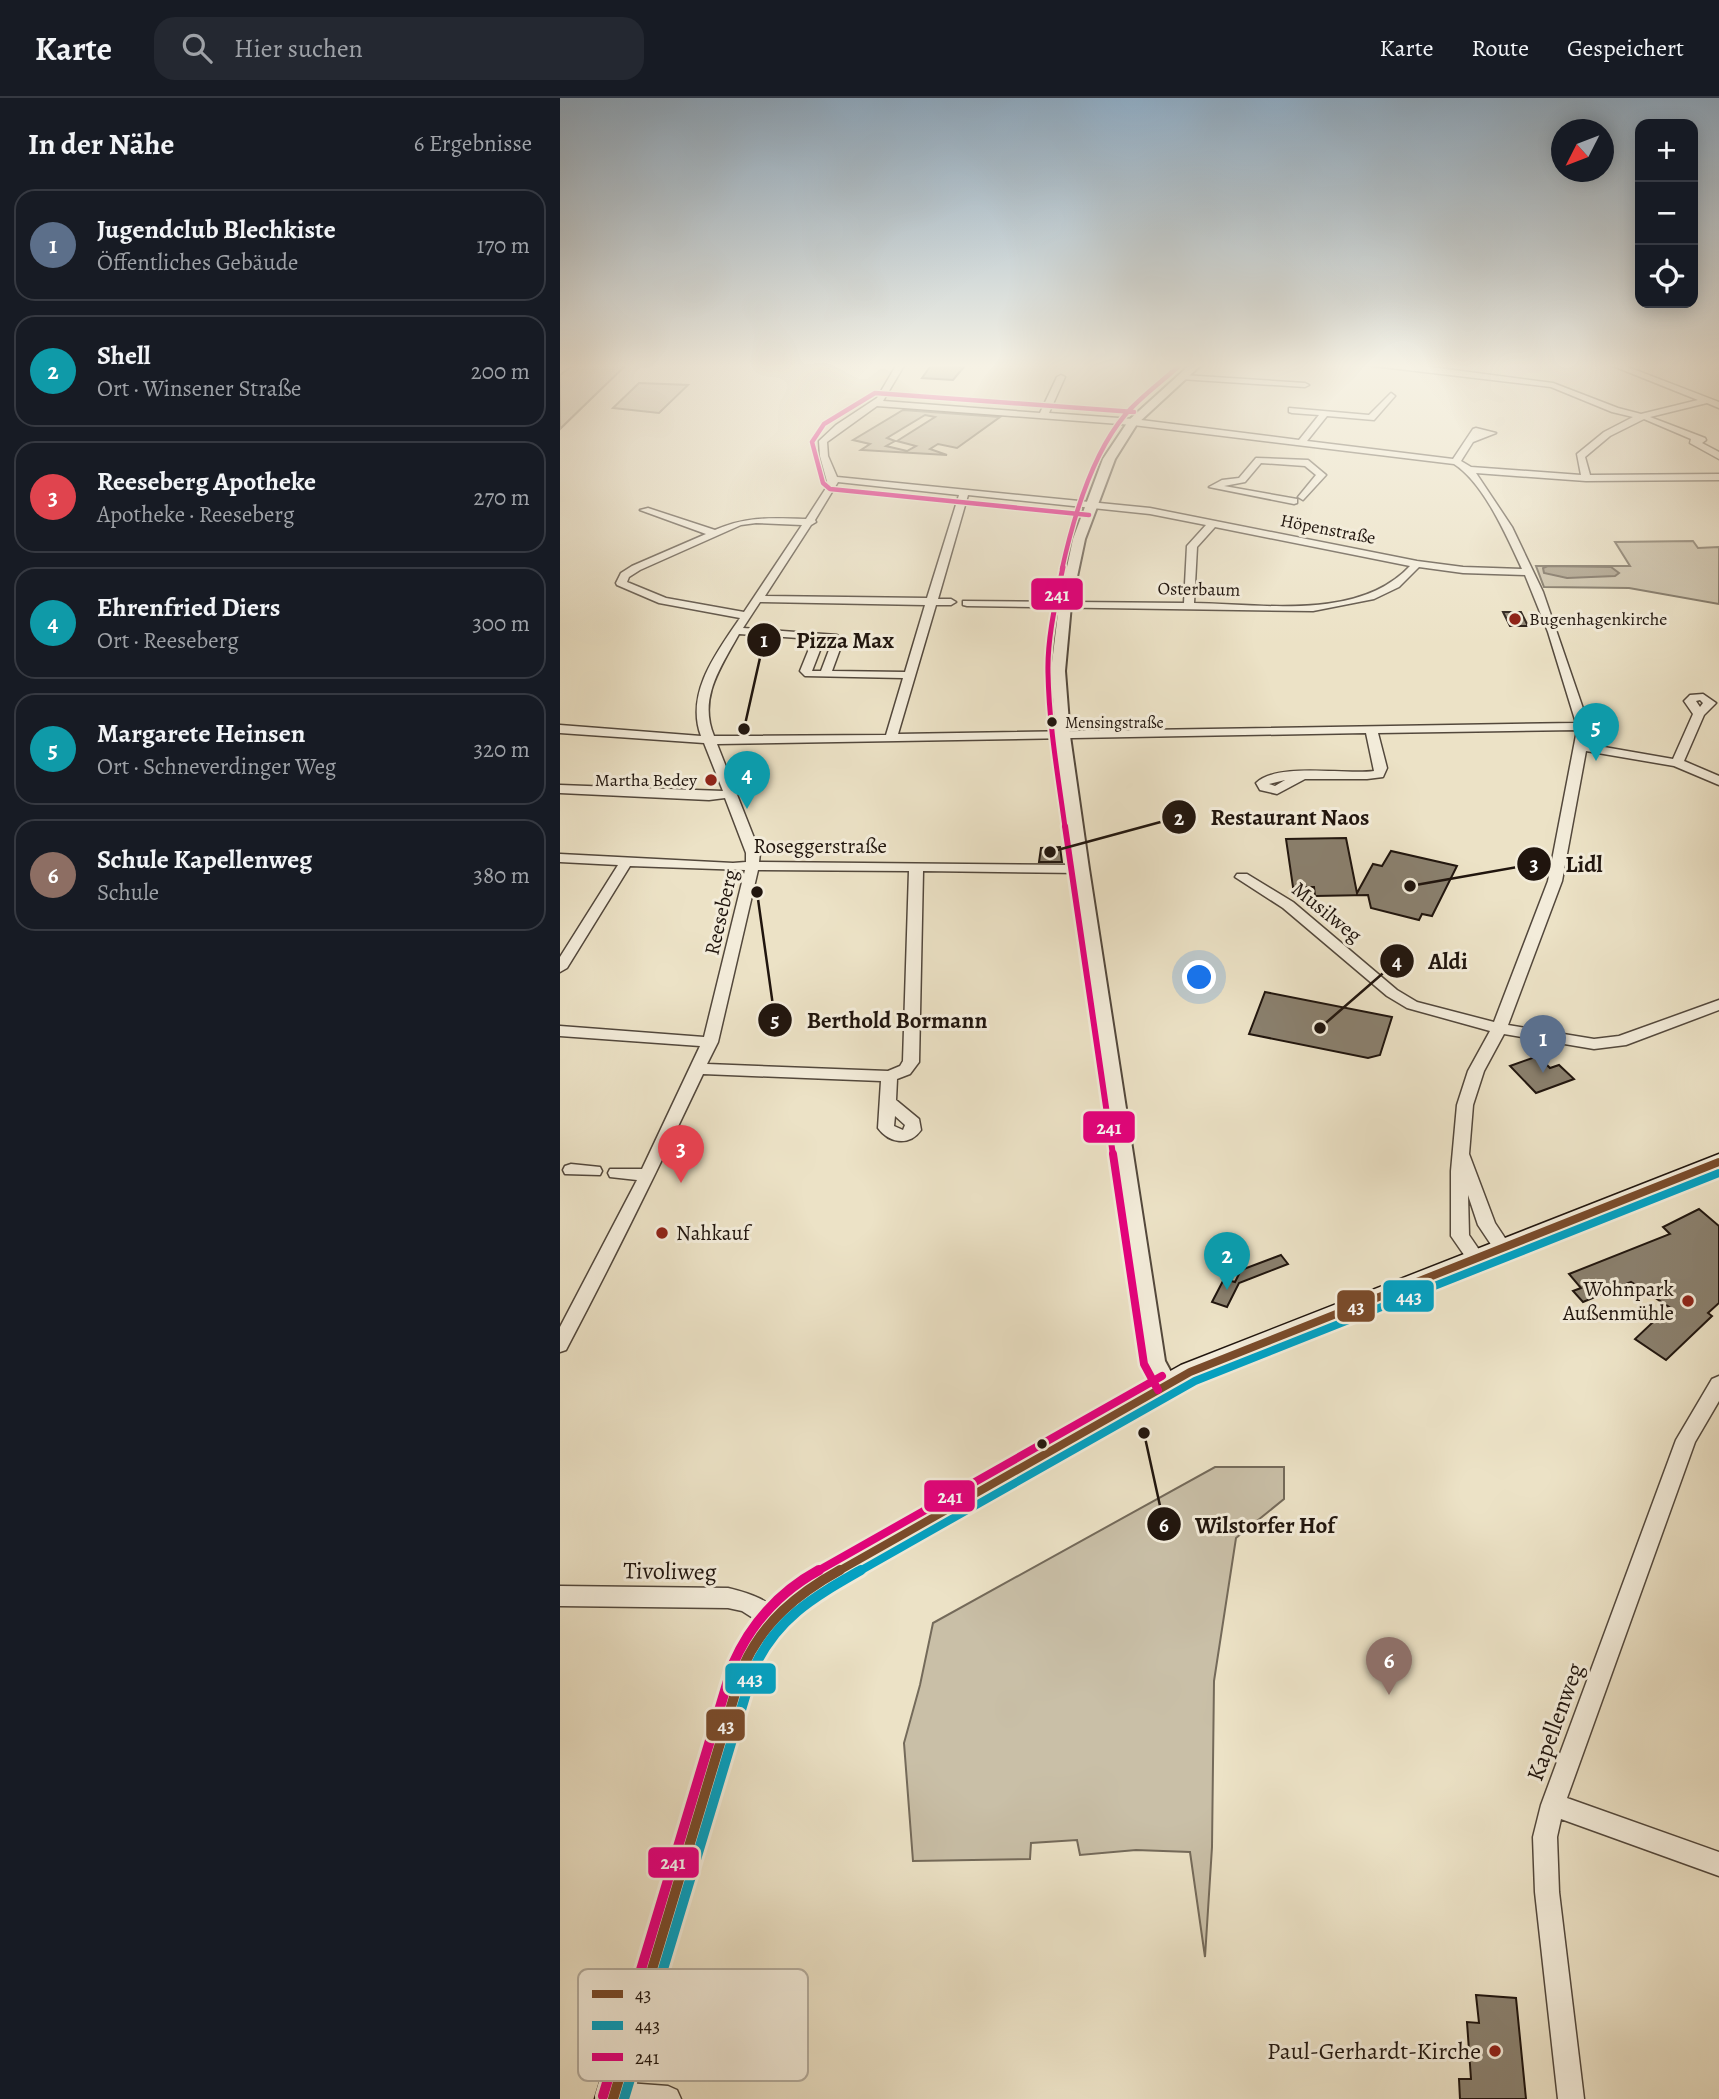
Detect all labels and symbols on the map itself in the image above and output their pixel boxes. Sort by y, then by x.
north arrow [1551,119,1614,182]
street label: Höpenstraße [1278,508,1378,550]
street label: Osterbaum [1157,576,1241,602]
line badge: 241 [1030,577,1084,611]
text: 241 [1045,582,1070,608]
place label: Bugenhagenkirche [1529,607,1667,631]
marker: Bugenhagenkirche [1507,611,1523,627]
callout: Pizza Max [747,618,908,662]
text: Pizza Max [796,625,894,656]
text: 1 [760,626,768,654]
pin: 5 [1573,703,1619,761]
place label: Mensingstraße [1065,712,1164,734]
marker: Mensingstraße [1045,715,1059,729]
pin: 4 [724,751,770,809]
place label: Martha Bedey [595,768,698,792]
marker: Martha Bedey [703,772,719,788]
callout: Restaurant Naos [1162,795,1384,839]
text: Restaurant Naos [1210,802,1370,833]
text: 2 [1174,804,1184,832]
street label: Roseggerstraße [753,832,887,860]
callout: Lidl [1516,842,1616,886]
text: Lidl [1565,849,1603,880]
text: 3 [1529,850,1539,878]
street label: Reeseberg [698,866,745,958]
street label: Musilweg [1286,875,1368,949]
callout: Aldi [1379,939,1482,983]
text: Aldi [1427,946,1468,977]
text: 4 [1392,948,1402,976]
your location [1182,960,1216,994]
callout: Berthold Bormann [757,998,1001,1042]
text: Berthold Bormann [807,1005,987,1036]
text: 5 [771,1006,780,1034]
pin: 1 [1520,1015,1566,1073]
line badge: 241 [1082,1110,1136,1144]
text: 241 [1097,1115,1122,1141]
pin: 3 [658,1125,704,1183]
place label: Nahkauf [676,1219,753,1247]
marker: Nahkauf [654,1225,670,1241]
pin: 2 [1204,1232,1250,1290]
place label: Wohnpark Außenmühle [1562,1275,1675,1327]
line badge: 443 [1382,1279,1435,1313]
text: 443 [1396,1284,1422,1310]
line badge: 43 [1336,1289,1376,1323]
marker: Wohnpark Außenmühle [1680,1293,1696,1309]
text: 43 [1347,1294,1365,1320]
unlabelled marker [1035,1437,1049,1451]
line badge: 241 [923,1479,976,1513]
text: 241 [938,1484,963,1510]
callout: Wilstorfer Hof [1146,1502,1349,1546]
text: Wilstorfer Hof [1194,1510,1338,1541]
text: 6 [1159,1511,1169,1539]
street label: Tivoliweg [623,1554,717,1588]
pin: 6 [1366,1637,1412,1695]
street label: Kapellenweg [1519,1658,1591,1786]
line badge: 443 [724,1662,777,1695]
text: 443 [737,1666,763,1692]
line badge: 43 [705,1708,746,1742]
text: 43 [717,1713,735,1739]
line badge: 241 [647,1846,700,1879]
text: 241 [661,1850,686,1876]
legend [578,1969,808,2081]
text: 43 [635,1982,652,2008]
text: 443 [635,2013,660,2039]
place label: Paul-Gerhardt-Kirche [1267,2035,1481,2067]
marker: Paul-Gerhardt-Kirche [1487,2043,1503,2059]
text: 241 [635,2045,660,2071]

